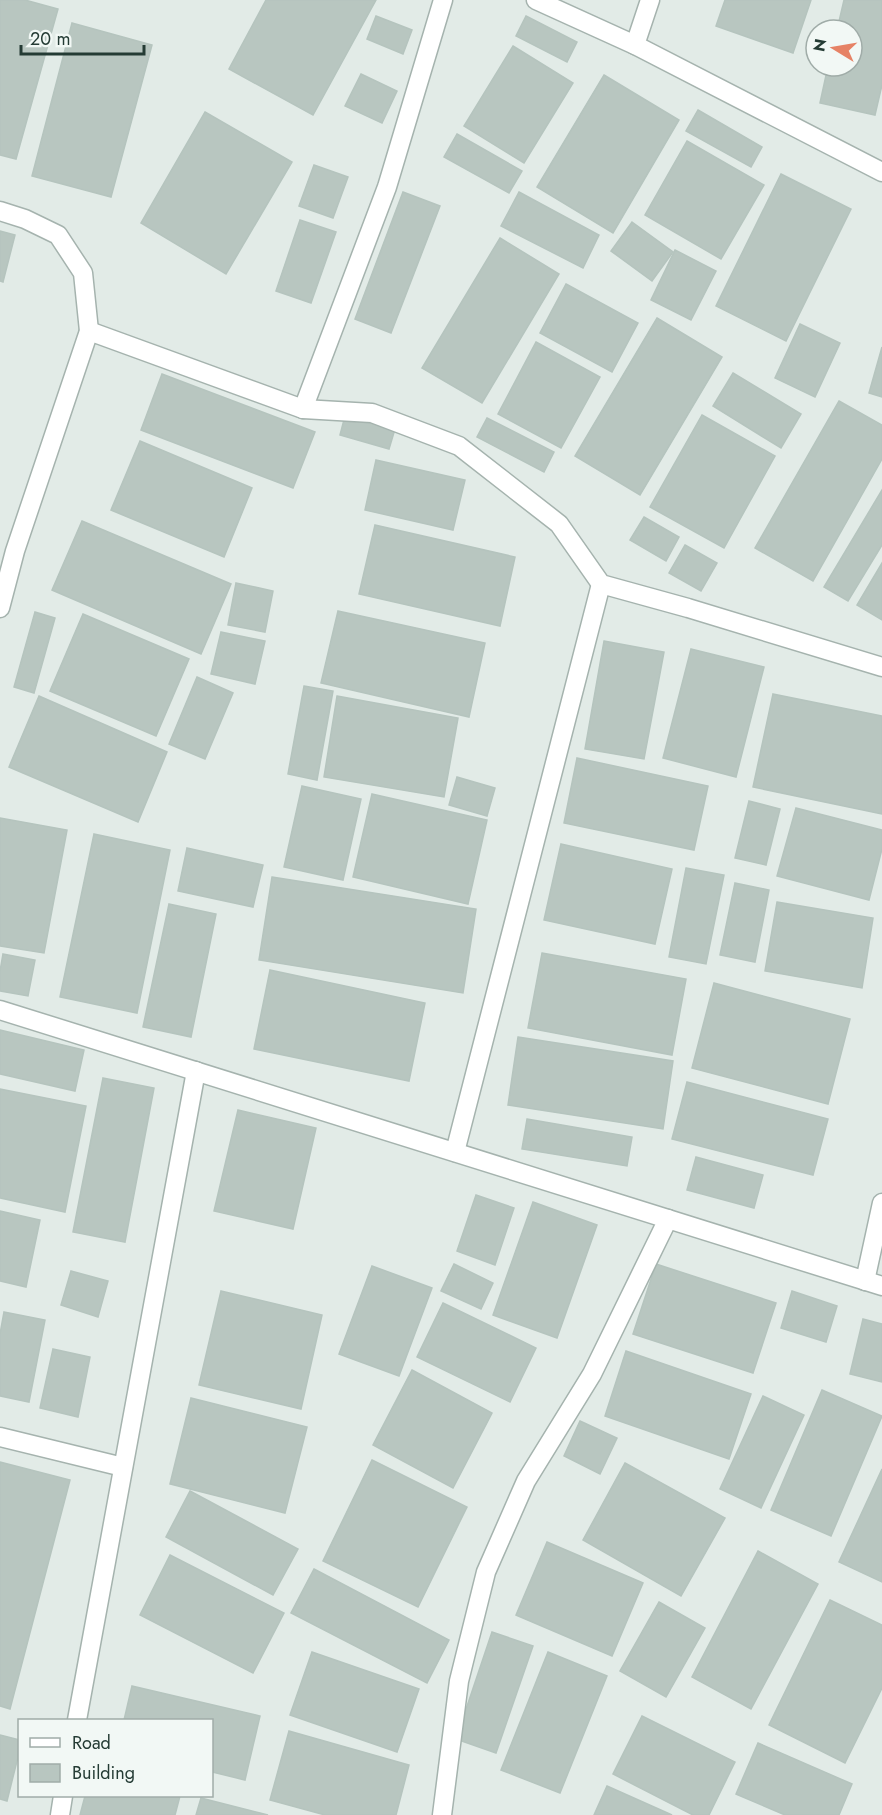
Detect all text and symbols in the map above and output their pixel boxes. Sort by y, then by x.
scale bar [21,18,144,56]
north arrow [804,18,864,78]
text: 20 m [30,26,70,52]
text: N [807,37,832,54]
legend [18,1719,213,1797]
text: Road [72,1730,111,1756]
text: Building [72,1760,135,1786]

